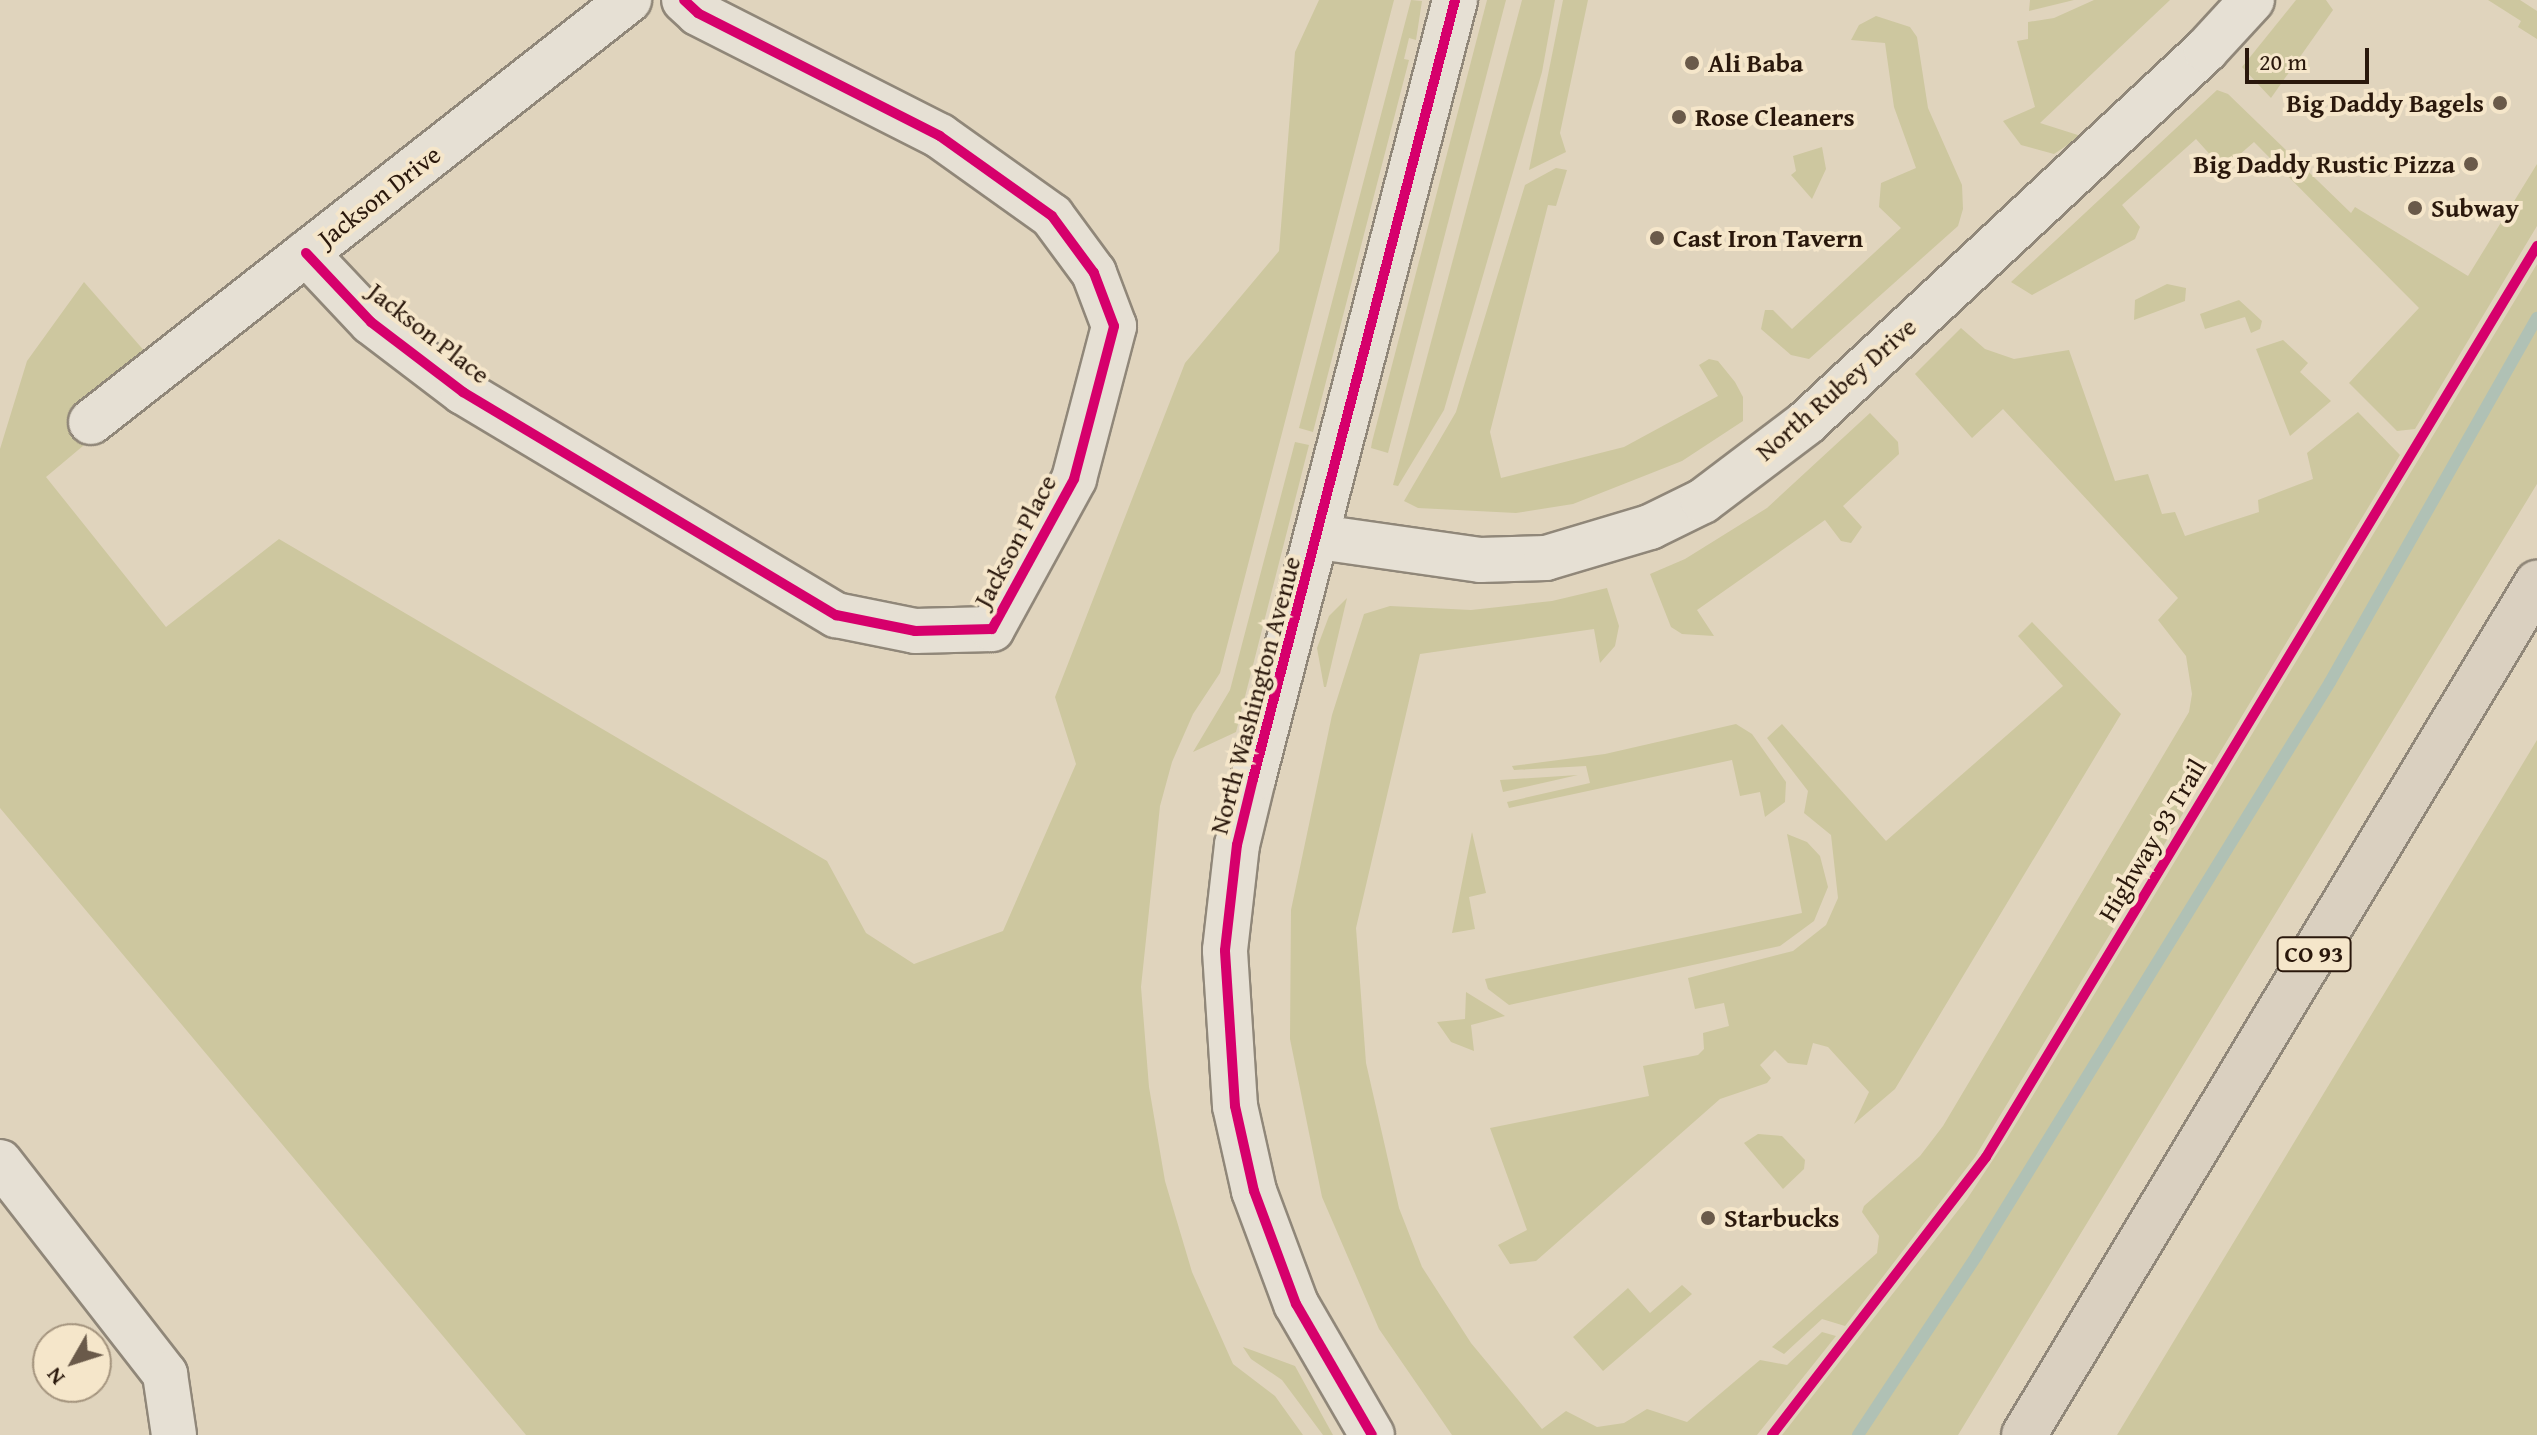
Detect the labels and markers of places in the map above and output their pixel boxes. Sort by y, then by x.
place label: Ali Baba [1708,47,1803,79]
marker: Ali Baba [1683,54,1701,72]
place label: Big Daddy Bagels [2286,87,2484,119]
marker: Big Daddy Bagels [2491,94,2509,112]
place label: Rose Cleaners [1695,101,1855,133]
marker: Rose Cleaners [1670,108,1688,126]
place label: Big Daddy Rustic Pizza [2193,148,2455,180]
marker: Big Daddy Rustic Pizza [2462,155,2480,173]
place label: Subway [2431,192,2519,224]
marker: Subway [2406,199,2424,217]
place label: Cast Iron Tavern [1673,222,1863,254]
marker: Cast Iron Tavern [1648,229,1666,247]
place label: Starbucks [1724,1202,1839,1234]
marker: Starbucks [1699,1209,1717,1227]

